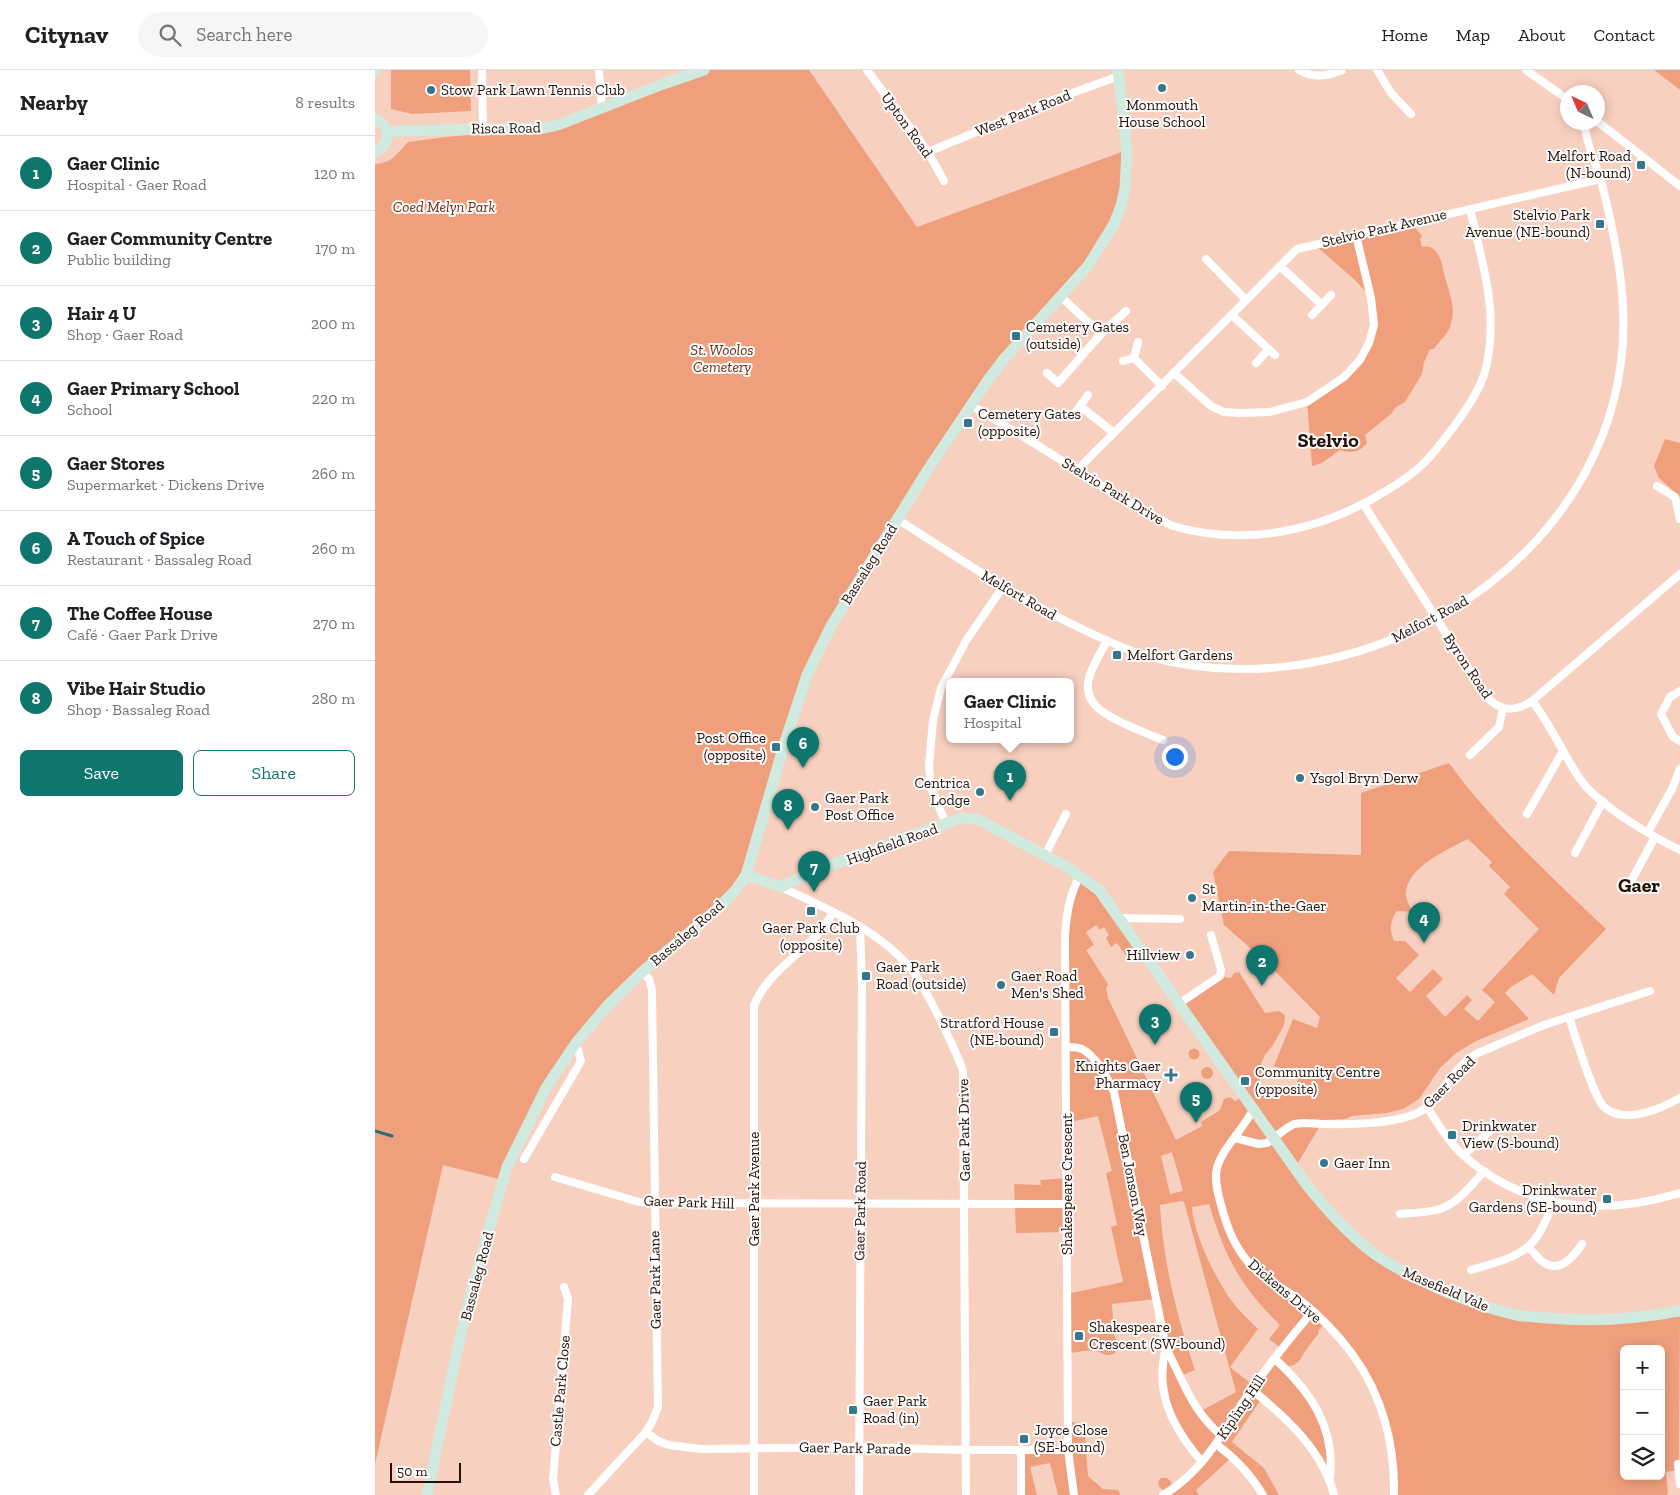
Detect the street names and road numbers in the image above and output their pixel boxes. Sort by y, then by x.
street label: West Park Road [973,85,1074,140]
street label: Upton Road [877,89,937,162]
street label: Risca Road [471,118,542,138]
street label: Stelvio Park Avenue [1320,205,1448,251]
street label: Stelvio Park Drive [1059,453,1167,529]
street label: Bassaleg Road [837,520,901,608]
street label: Melfort Road [978,566,1060,624]
street label: Melfort Road [1389,591,1472,647]
street label: Byron Road [1440,630,1497,703]
street label: Highfield Road [844,819,941,869]
street label: Bassaleg Road [647,896,728,970]
street label: Gaer Road [1419,1052,1479,1112]
street label: Gaer Park Drive [954,1079,974,1181]
street label: Shakespeare Crescent [1058,1113,1076,1255]
street label: Gaer Park Avenue [745,1132,763,1246]
street label: Ben Jonson Way [1114,1132,1152,1238]
street label: Gaer Park Road [850,1160,870,1261]
street label: Gaer Park Hill [643,1191,735,1213]
street label: Bassaleg Road [456,1229,498,1323]
street label: Gaer Park Lane [645,1231,665,1329]
street label: Dickens Drive [1245,1255,1325,1327]
street label: Masefield Vale [1400,1263,1492,1315]
street label: Castle Park Close [546,1335,574,1447]
street label: Kipling Hill [1213,1371,1269,1443]
street label: Gaer Park Parade [799,1438,911,1458]

